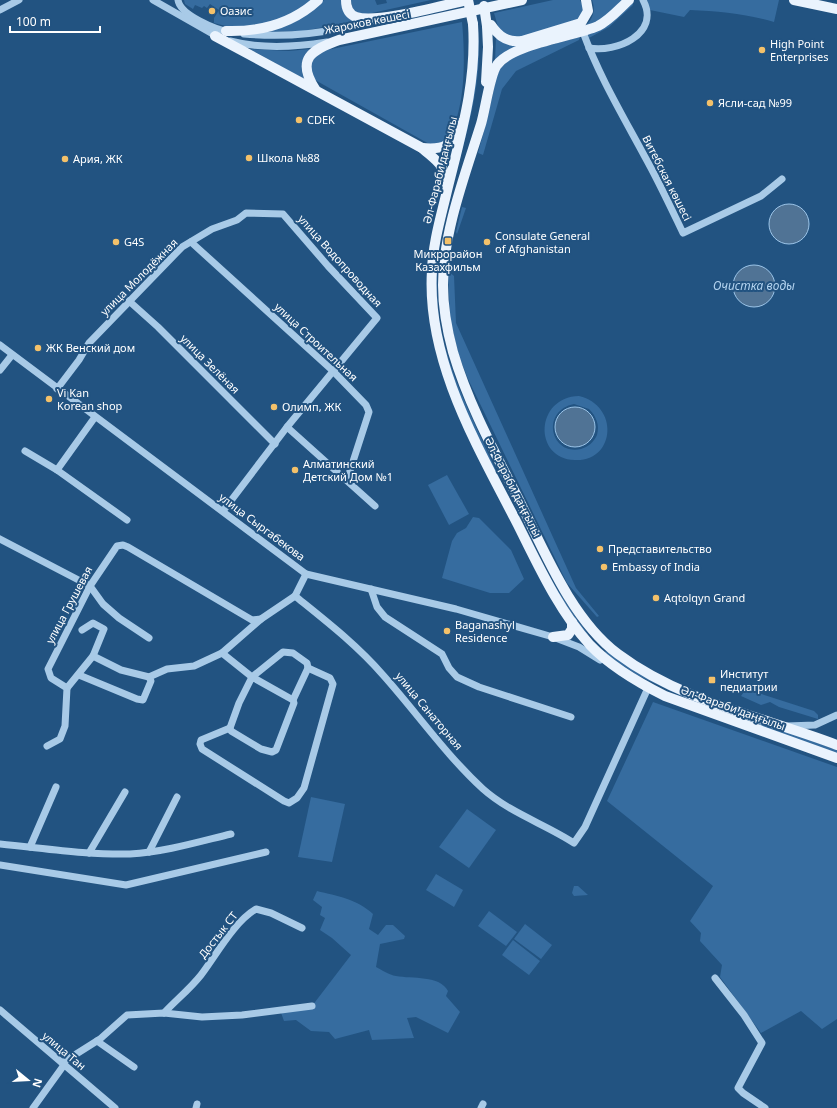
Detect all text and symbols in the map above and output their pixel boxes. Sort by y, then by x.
place label: Оазис [220,3,252,18]
marker: Оазис [207,6,217,16]
street label: Жароков көшесі [323,6,411,37]
scale bar [10,8,100,34]
text: 100 m [16,13,51,30]
place label: High Point Enterprises [770,36,829,64]
marker: High Point Enterprises [757,45,767,55]
place label: Ясли-сад №99 [718,95,792,110]
marker: Ясли-сад №99 [705,98,715,108]
place label: CDEK [307,112,335,127]
marker: CDEK [294,115,304,125]
street label: Әл-Фараби даңғылы [419,115,460,225]
street label: Витебская көшесі [639,132,696,223]
place label: Школа №88 [257,150,320,165]
place label: Ария, ЖК [73,151,123,166]
marker: Школа №88 [244,153,254,163]
marker: Ария, ЖК [60,154,70,164]
street label: улица Водопроводная [295,211,386,310]
place label: Consulate General of Afghanistan [495,228,590,256]
place label: G4S [124,234,144,249]
street label: улица Молодёжная [97,235,181,319]
marker: Микрорайон Казахфильм [443,236,453,246]
marker: G4S [111,237,121,247]
marker: Consulate General of Afghanistan [482,237,492,247]
place label: Микрорайон Казахфильм [414,246,482,274]
water label: Очистка воды [713,277,795,294]
street label: улица Строительная [271,299,361,384]
street label: улица Зелёная [177,331,243,397]
place label: ЖК Венский дом [46,340,135,355]
marker: ЖК Венский дом [33,343,43,353]
place label: Vi Kan Korean shop [57,385,123,413]
marker: Vi Kan Korean shop [44,394,54,404]
place label: Олимп, ЖК [282,399,341,414]
marker: Олимп, ЖК [269,402,279,412]
street label: Әл-Фараби даңғылы [482,434,545,539]
place label: Алматинский Детский Дом №1 [303,456,393,484]
marker: Алматинский Детский Дом №1 [290,465,300,475]
street label: улица Сыргабекова [216,489,308,564]
place label: Представительство [608,541,712,556]
marker: Представительство [595,544,605,554]
place label: Embassy of India [612,559,700,574]
marker: Embassy of India [599,562,609,572]
street label: улица Грушевая [42,563,95,646]
place label: Aqtolqyn Grand [664,590,745,605]
marker: Aqtolqyn Grand [651,593,661,603]
place label: Baganashyl Residence [455,617,515,645]
marker: Baganashyl Residence [442,626,452,636]
place label: Институт педиатрии [720,666,778,694]
street label: улица Санаторная [392,669,466,753]
marker: Институт педиатрии [707,675,717,685]
street label: Әл-Фараби даңғылы [679,682,787,733]
street label: Достык СТ [195,908,241,961]
street label: улица Тан [39,1028,89,1073]
north arrow [8,1060,48,1100]
text: N [29,1077,47,1090]

